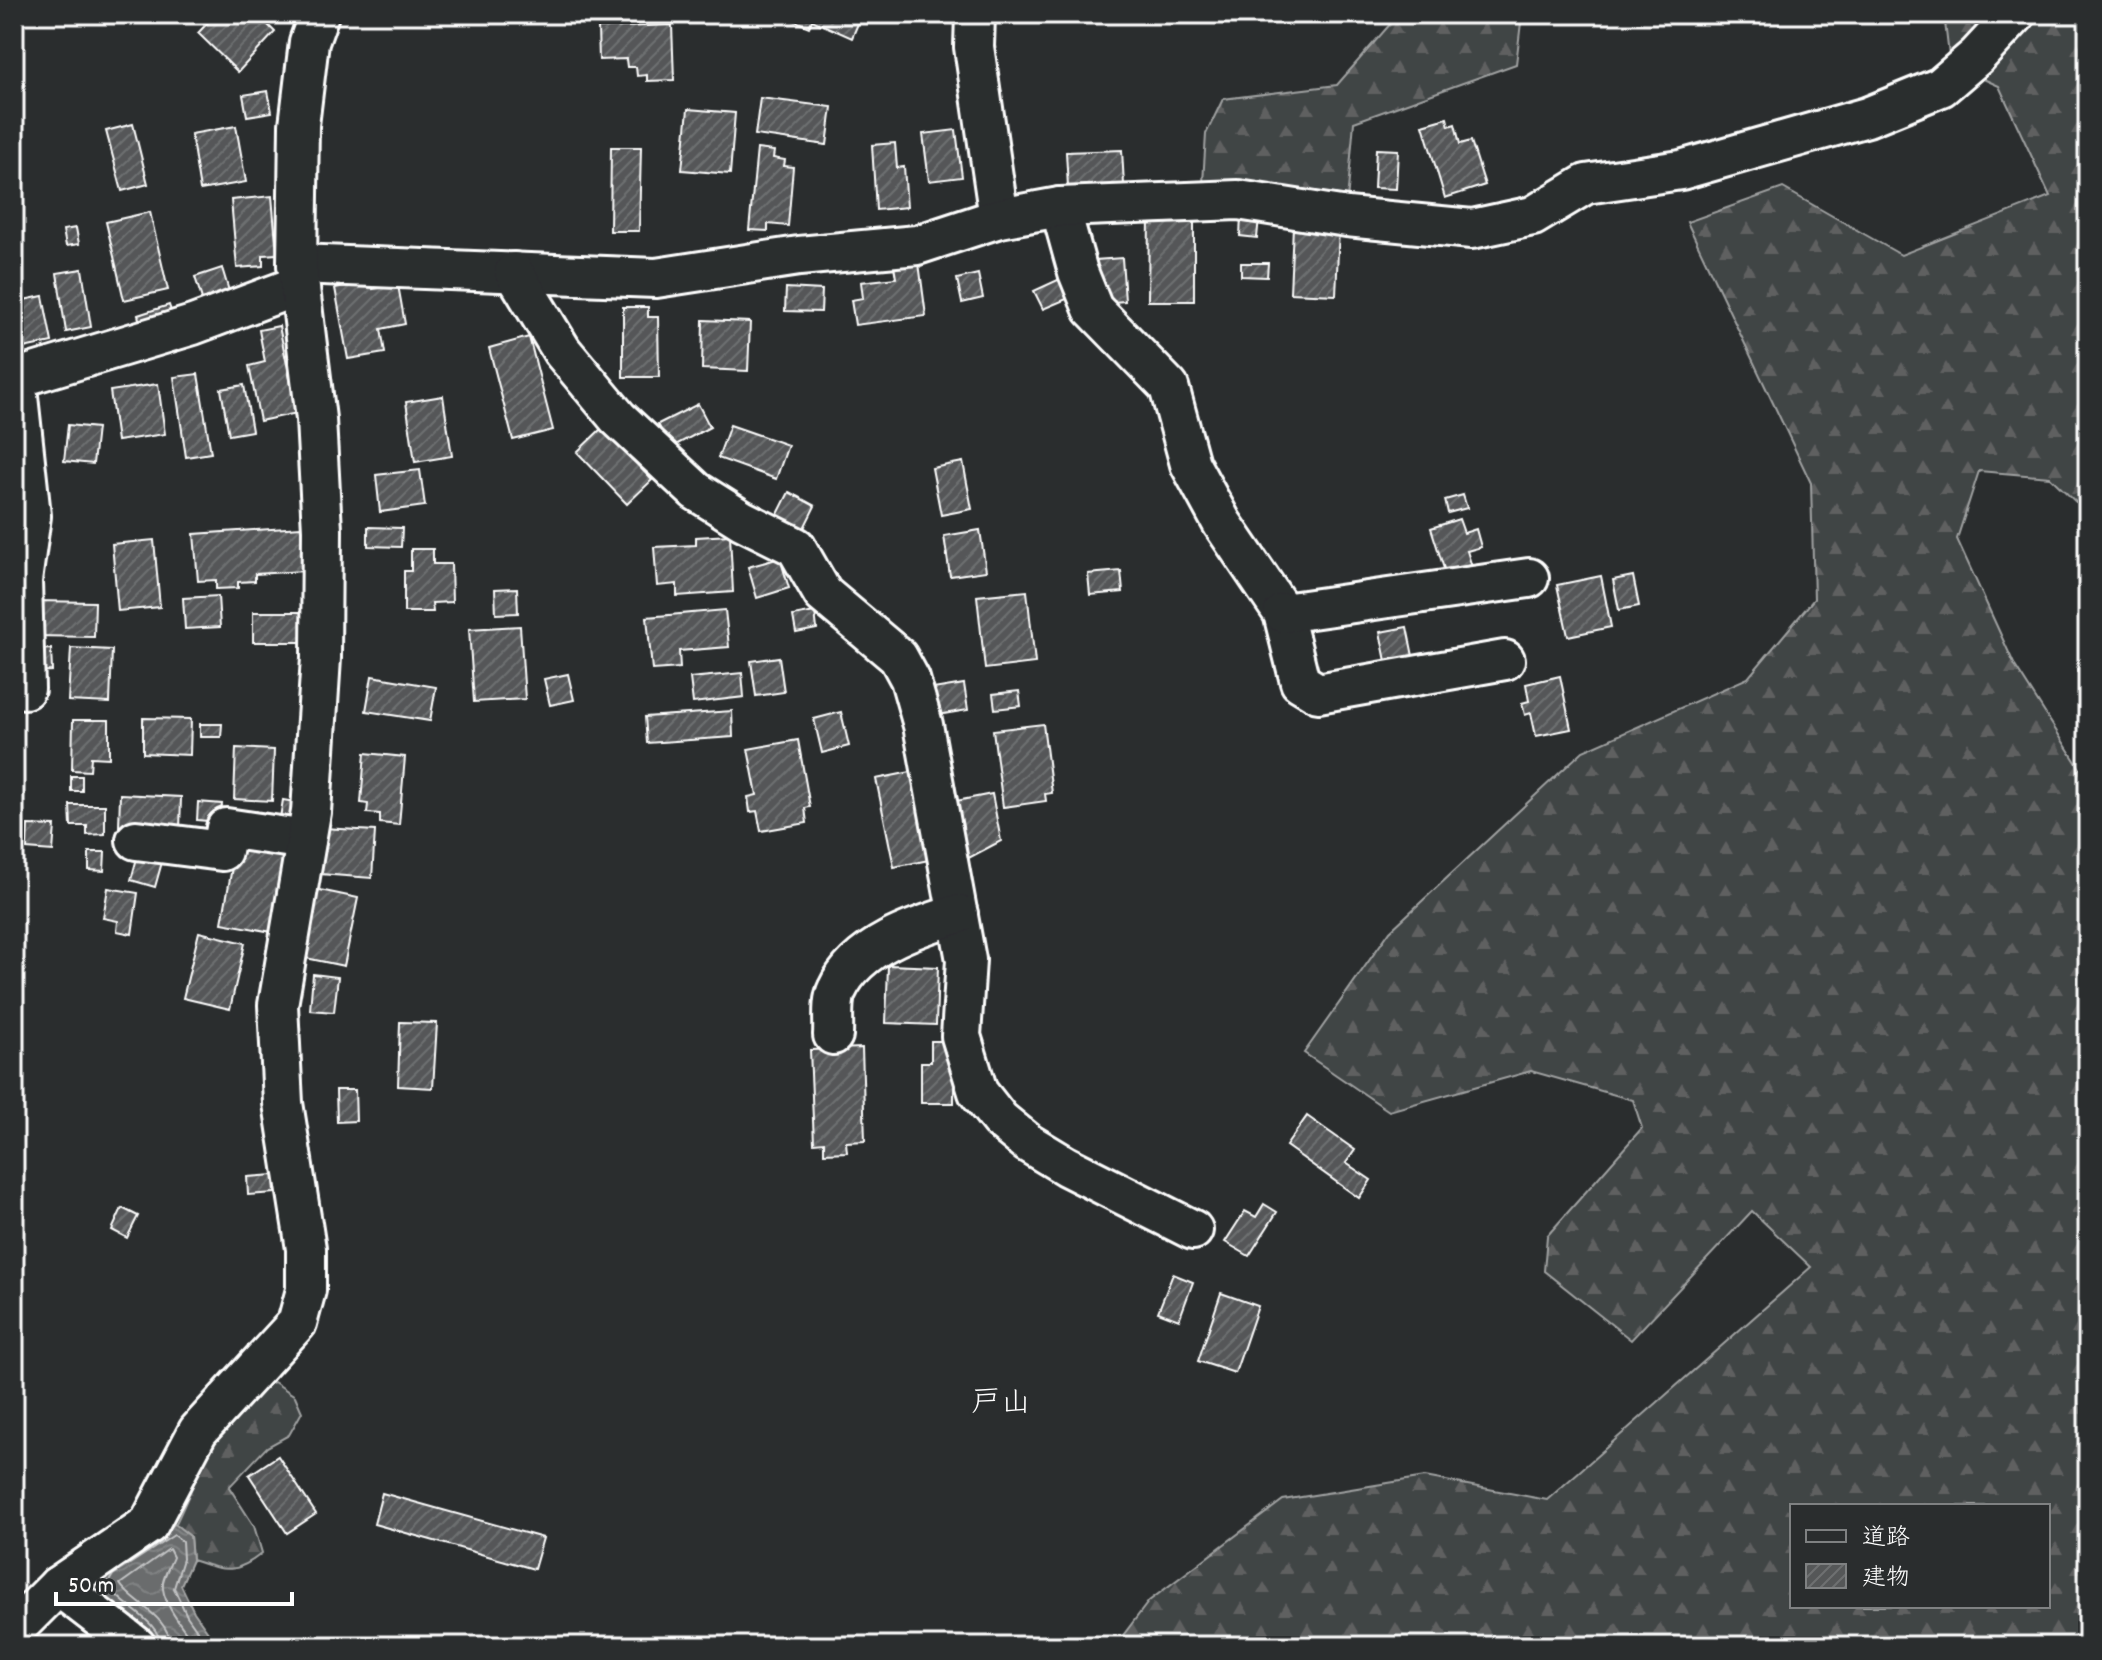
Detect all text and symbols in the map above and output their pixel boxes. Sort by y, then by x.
district label: 戸山 [971,1384,1031,1427]
legend [1790,1504,2050,1608]
text: 道路 [1862,1522,1910,1556]
scale bar [56,1556,292,1606]
text: 建物 [1862,1562,1910,1596]
text: 50 m [68,1570,114,1604]

